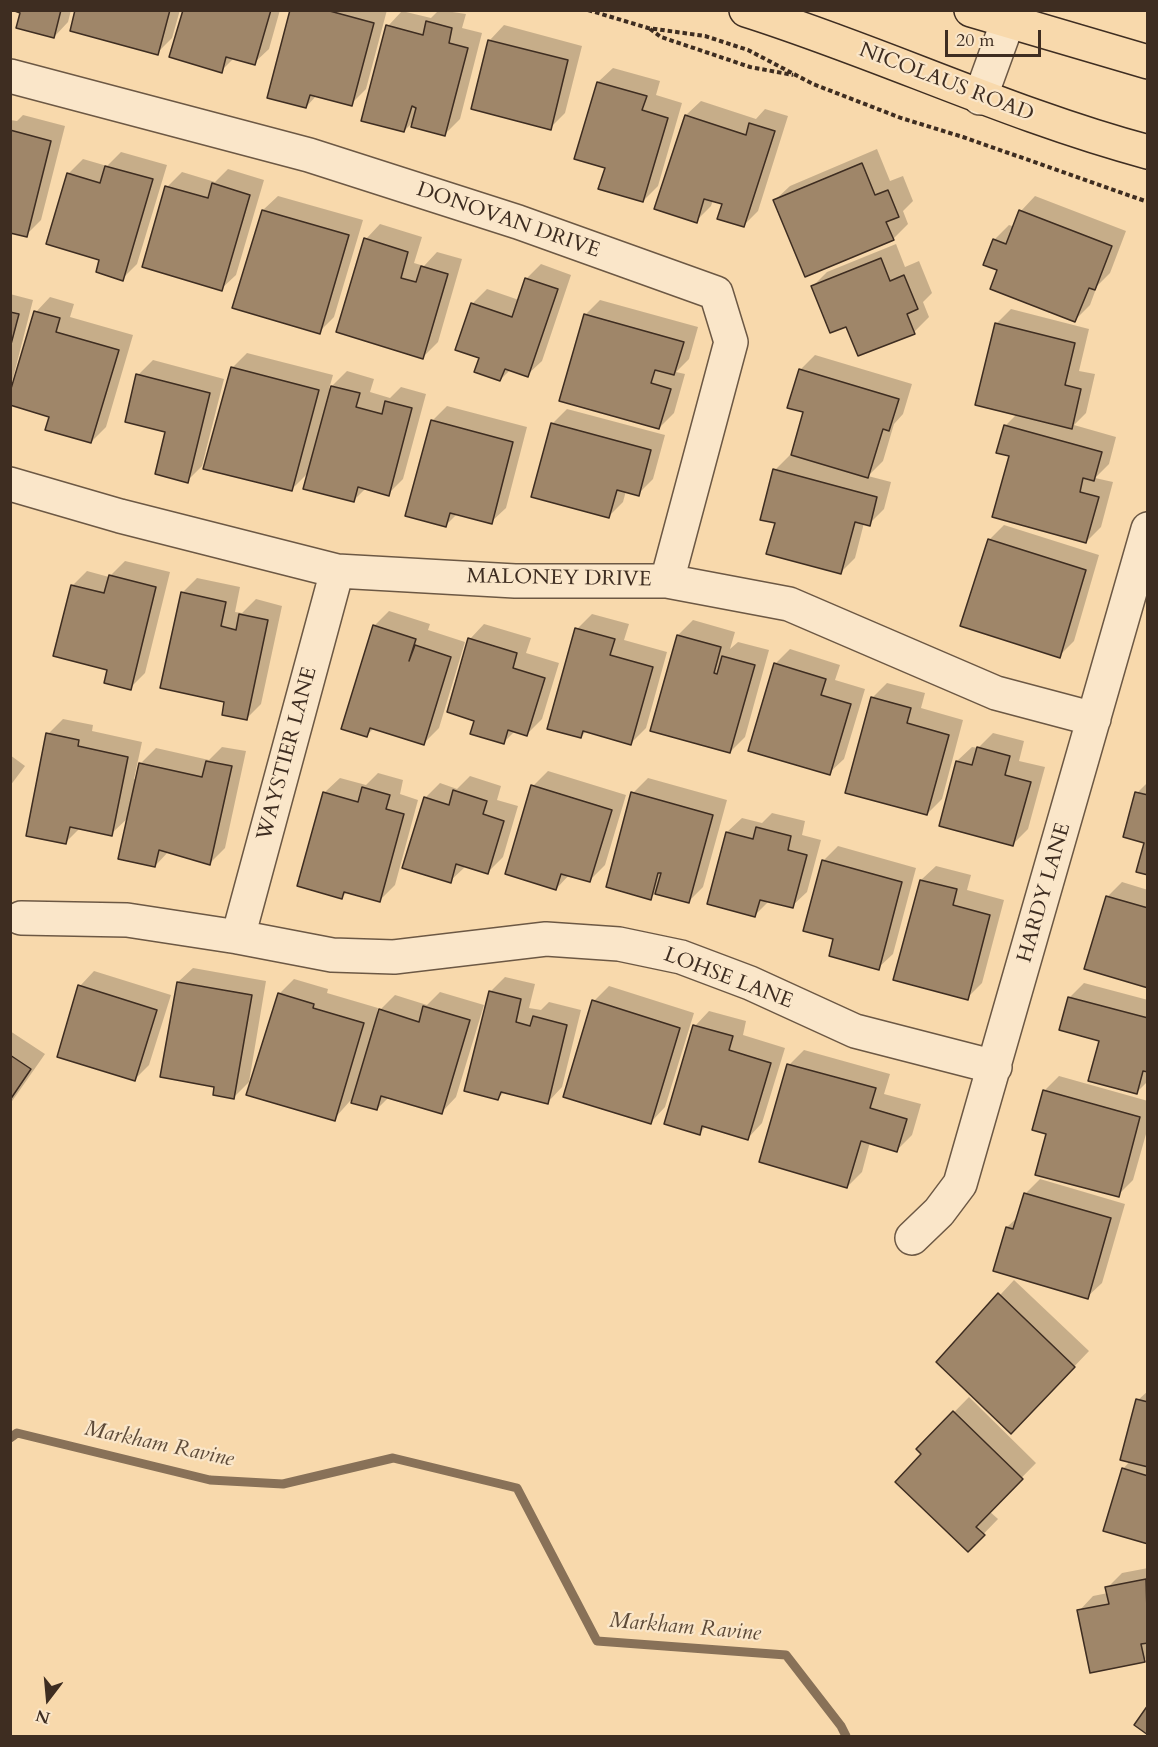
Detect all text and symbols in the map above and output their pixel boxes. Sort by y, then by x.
scale bar [948,18,1044,56]
text: 20 m [956,28,995,53]
street label: NICOLAUS ROAD [855,38,1037,128]
street label: DONOVAN DRIVE [413,178,603,264]
street label: MALONEY DRIVE [466,565,652,593]
street label: WAYSTIER LANE [253,665,323,843]
street label: HARDY LANE [1013,820,1077,966]
street label: LOHSE LANE [660,943,796,1015]
water label: Markham Ravine [82,1416,236,1474]
water label: Markham Ravine [608,1608,762,1648]
north arrow [18,1669,78,1729]
text: N [33,1704,53,1729]

